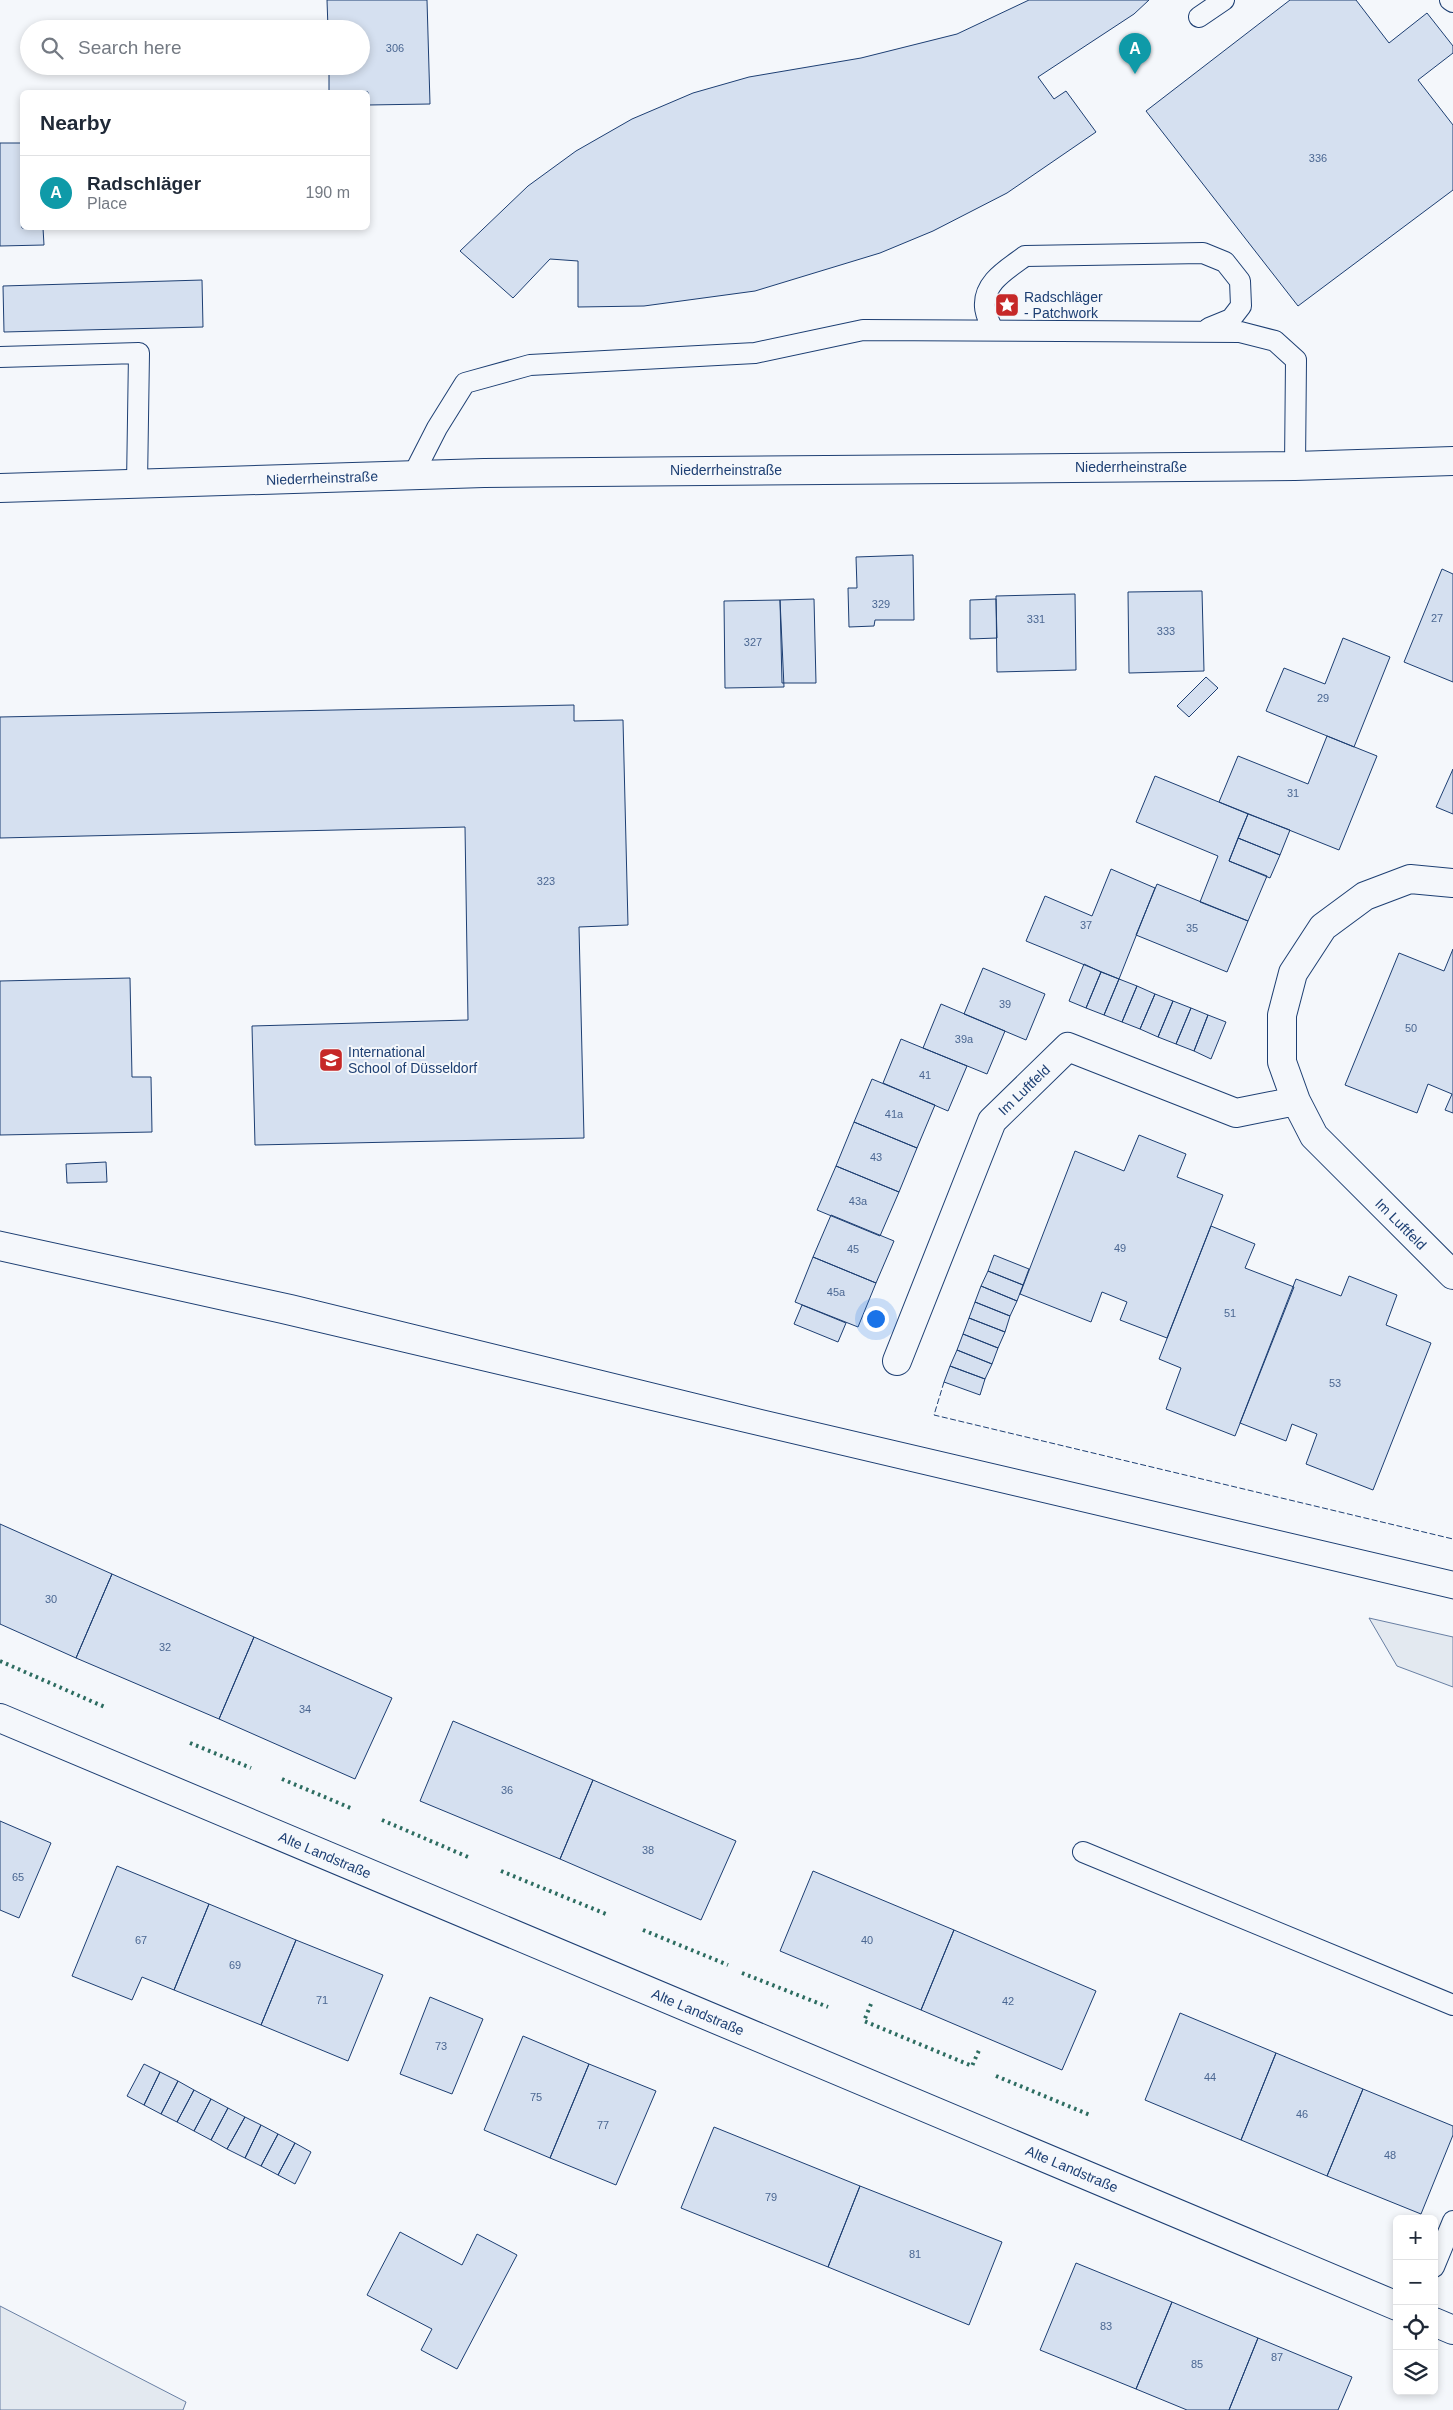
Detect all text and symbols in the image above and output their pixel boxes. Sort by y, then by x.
search box [20,20,370,75]
pin: A [1119,33,1151,74]
icon: search [38,34,66,62]
text: Search here [78,37,182,58]
house number: 306 [386,42,404,54]
text: Nearby [40,111,111,134]
house number: 336 [1309,152,1327,164]
text: Radschläger [87,173,201,194]
text: A [50,184,62,201]
text: 190 m [306,184,350,201]
text: Place [87,195,127,212]
place label: Radschläger - Patchwork [1024,289,1103,321]
place icon: Radschläger - Patchwork [994,292,1020,318]
street label: Niederrheinstraße [1075,459,1187,475]
street label: Niederrheinstraße [670,462,782,478]
street label: Niederrheinstraße [266,468,378,488]
house number: 329 [872,598,890,610]
house number: 27 [1431,612,1443,624]
house number: 331 [1027,613,1045,625]
house number: 333 [1157,625,1175,637]
house number: 327 [744,636,762,648]
house number: 29 [1317,692,1329,704]
house number: 31 [1287,787,1299,799]
house number: 323 [537,875,555,887]
house number: 37 [1080,919,1092,931]
house number: 35 [1186,922,1198,934]
house number: 39 [999,998,1011,1010]
house number: 50 [1405,1022,1417,1034]
house number: 39a [955,1033,974,1045]
place label: International School of Düsseldorf [348,1044,477,1076]
school or university icon: International School of Düsseldorf [318,1047,344,1073]
street label: Im Luftfeld [995,1062,1053,1118]
house number: 41 [919,1069,931,1081]
house number: 41a [885,1108,904,1120]
house number: 43 [870,1151,882,1163]
house number: 43a [849,1195,868,1207]
street label: Im Luftfeld [1372,1195,1430,1253]
house number: 49 [1114,1242,1126,1254]
house number: 45 [847,1243,859,1255]
house number: 45a [827,1286,846,1298]
your location [863,1306,889,1332]
house number: 51 [1224,1307,1236,1319]
house number: 53 [1329,1377,1341,1389]
house number: 30 [45,1593,57,1605]
house number: 32 [159,1641,171,1653]
house number: 34 [299,1703,311,1715]
house number: 36 [501,1784,513,1796]
street label: Alte Landstraße [276,1828,374,1882]
house number: 38 [642,1844,654,1856]
house number: 65 [12,1871,24,1883]
house number: 67 [135,1934,147,1946]
house number: 40 [861,1934,873,1946]
house number: 69 [229,1959,241,1971]
street label: Alte Landstraße [649,1985,747,2039]
house number: 71 [316,1994,328,2006]
house number: 42 [1002,1995,1014,2007]
house number: 73 [435,2040,447,2052]
house number: 44 [1204,2071,1216,2083]
house number: 75 [530,2091,542,2103]
house number: 46 [1296,2108,1308,2120]
house number: 77 [597,2119,609,2131]
street label: Alte Landstraße [1023,2142,1121,2196]
house number: 48 [1384,2149,1396,2161]
house number: 79 [765,2191,777,2203]
map controls [1393,2215,1438,2395]
button: + [1393,2215,1438,2260]
house number: 81 [909,2248,921,2260]
button: − [1393,2260,1438,2305]
button: locate [1393,2305,1438,2350]
house number: 83 [1100,2320,1112,2332]
button: layers [1393,2350,1438,2395]
house number: 87 [1271,2351,1283,2363]
house number: 85 [1191,2358,1203,2370]

